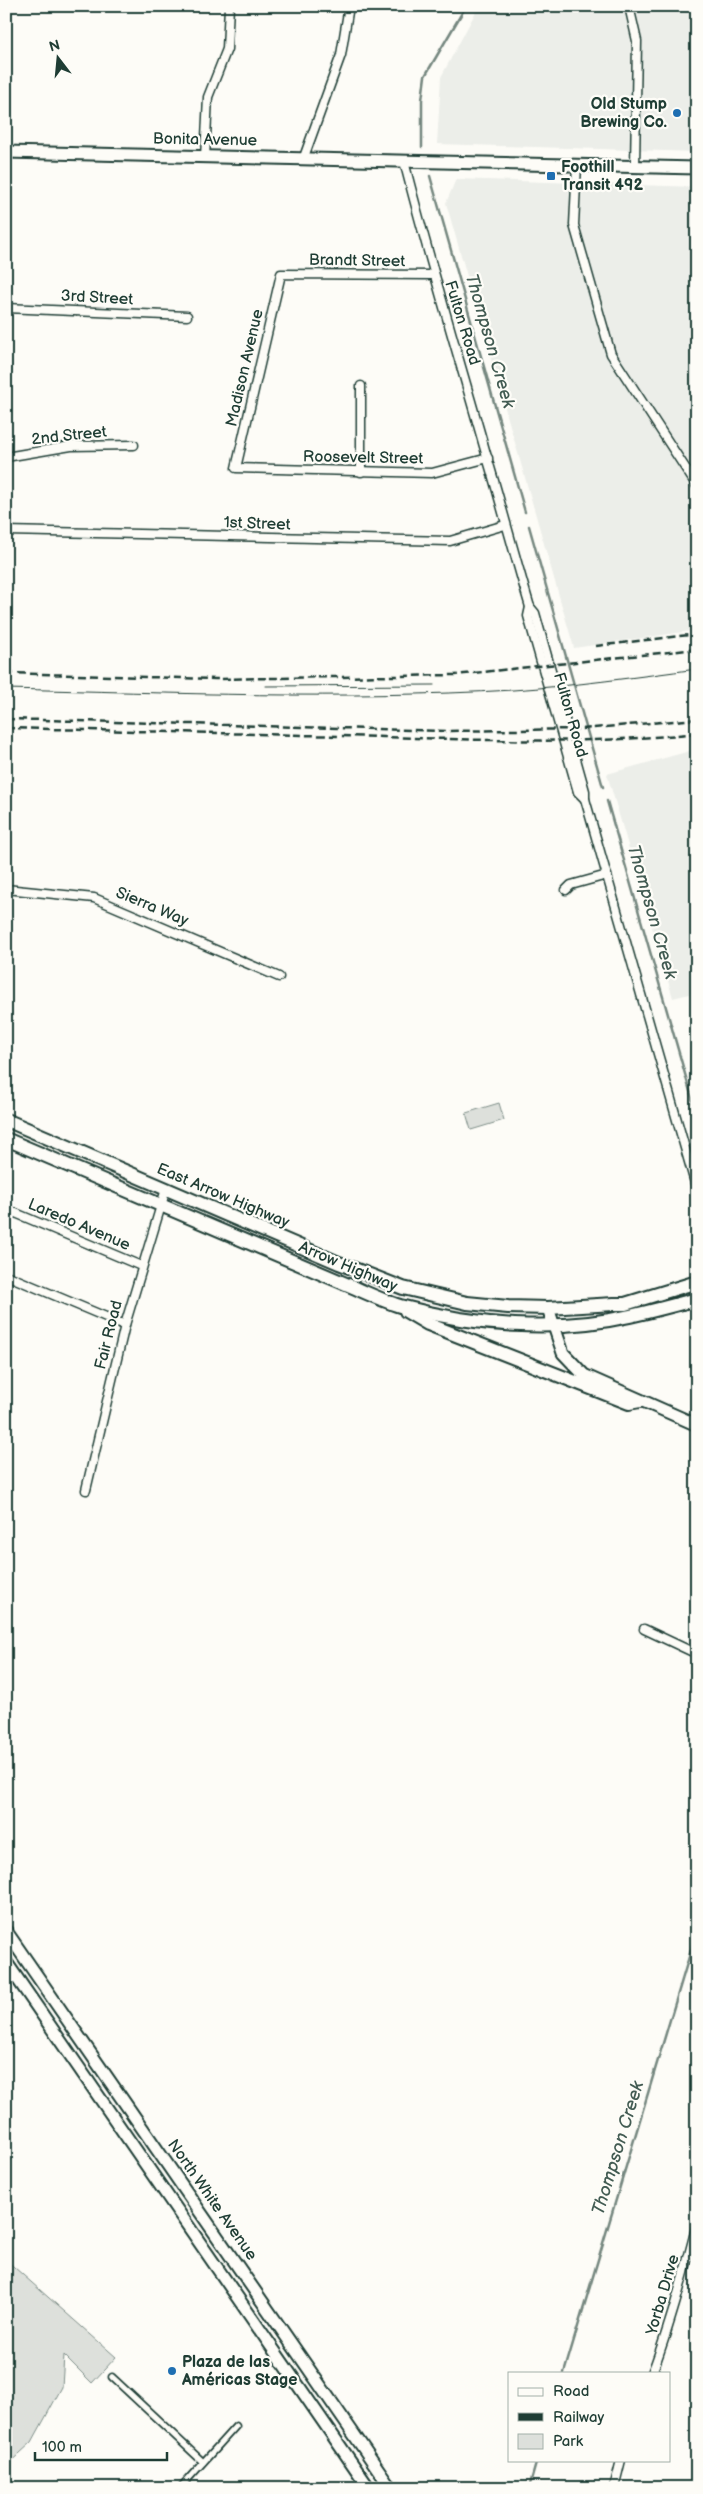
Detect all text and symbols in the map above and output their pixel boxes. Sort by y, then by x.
north arrow [32,32,82,82]
text: N [47,36,62,56]
place label: Old Stump Brewing Co. [580,95,667,132]
marker: Old Stump Brewing Co. [671,107,683,119]
street label: Bonita Avenue [153,130,258,150]
place label: Foothill Transit 492 [561,158,643,195]
marker: Foothill Transit 492 [545,170,557,182]
street label: Brandt Street [309,251,406,271]
water label: Thompson Creek [461,271,520,412]
street label: Fulton Road [440,278,484,368]
street label: 3rd Street [60,287,134,309]
street label: Madison Avenue [222,307,268,429]
street label: 2nd Street [30,423,108,449]
street label: Roosevelt Street [303,447,423,469]
street label: 1st Street [223,513,291,535]
street label: Fulton Road [549,670,591,760]
water label: Thompson Creek [623,842,682,983]
street label: Sierra Way [113,883,192,931]
street label: East Arrow Highway [154,1159,293,1233]
street label: Laredo Avenue [25,1195,133,1255]
street label: Arrow Highway [296,1238,401,1297]
street label: Fair Road [91,1298,127,1372]
water label: Thompson Creek [588,2077,649,2217]
street label: North White Avenue [163,2136,261,2264]
street label: Yorba Drive [642,2252,684,2338]
place label: Plaza de las Américas Stage [181,2353,297,2390]
marker: Plaza de las Américas Stage [166,2365,178,2377]
legend [508,2372,670,2462]
text: Road [553,2382,589,2401]
text: Railway [553,2408,604,2427]
scale bar [35,2429,168,2461]
text: Park [553,2432,584,2451]
text: 100 m [42,2438,82,2457]

